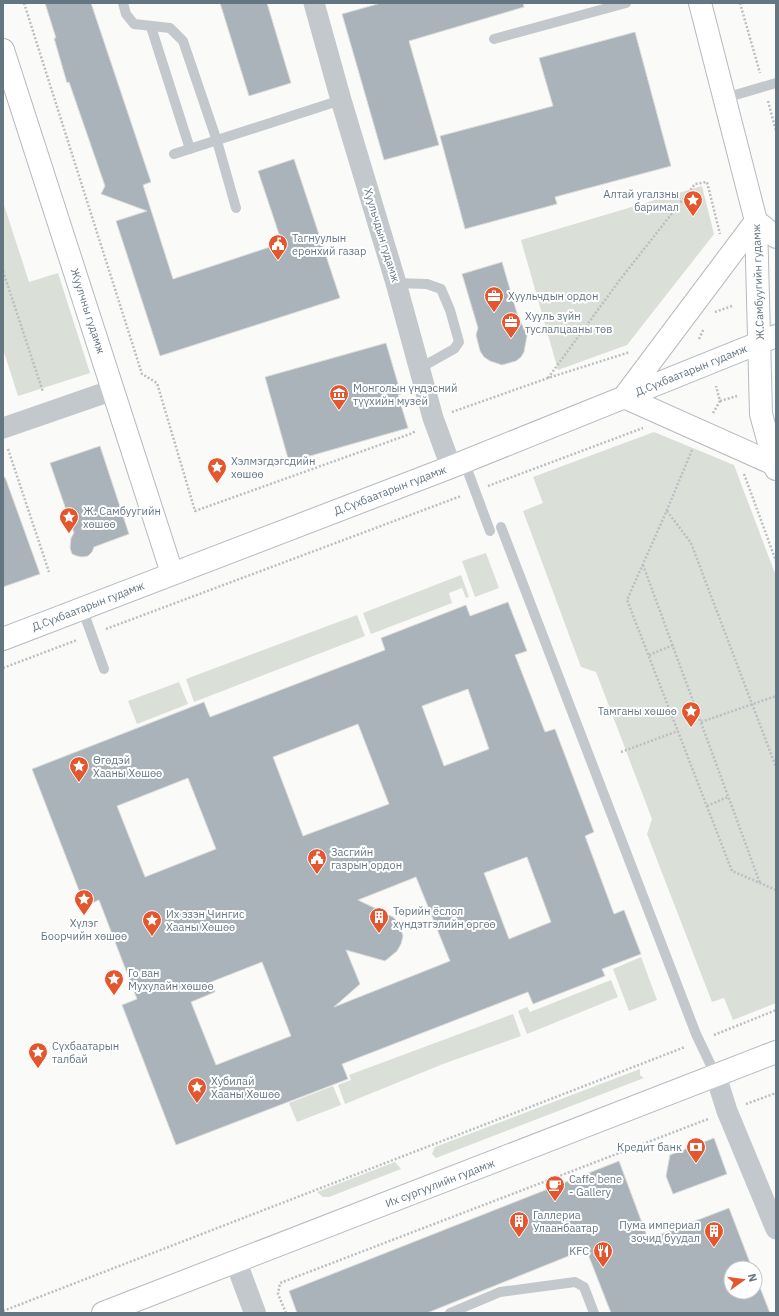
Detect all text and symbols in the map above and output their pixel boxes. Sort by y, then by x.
street label: Хуульчдын гудамж [361,186,403,284]
place label: Алтай угалзны баримал [603,187,679,214]
place icon: Алтай угалзны баримал [682,189,704,217]
street label: Ж.Самбуугийн гудамж [749,223,767,340]
place label: Тагнуулын ерөнхий газар [292,231,366,258]
public building icon: Тагнуулын ерөнхий газар [267,233,289,261]
street label: Жуулчны гудамж [68,266,109,356]
office icon: Хуульчдын ордон [483,285,505,313]
place label: Хуульчдын ордон [508,289,598,303]
place label: Хууль зүйн туслалцааны төв [525,309,612,336]
office icon: Хууль зүйн туслалцааны төв [500,311,522,339]
street label: Д.Сүхбаатарын гудамж [633,341,749,399]
place label: Монголын үндэсний түүхийн музей [353,381,458,408]
museum icon: Монголын үндэсний түүхийн музей [328,383,350,411]
place label: Хэлмэгдэгсдийн хөшөө [231,454,316,481]
place icon: Хэлмэгдэгсдийн хөшөө [206,456,228,484]
street label: Д.Сүхбаатарын гудамж [332,462,449,518]
place label: Ж. Самбуугийн хөшөө [83,504,161,531]
place icon: Ж. Самбуугийн хөшөө [58,506,80,534]
street label: Д.Сүхбаатарын гудамж [30,578,147,634]
place icon: Тамганы хөшөө [680,700,702,728]
place label: Тамганы хөшөө [598,704,677,718]
place label: Өгөдэй Хааны Хөшөө [93,753,162,780]
place icon: Өгөдэй Хааны Хөшөө [68,755,90,783]
place label: Засгийн газрын ордон [331,845,402,872]
public building icon: Засгийн газрын ордон [306,847,328,875]
place icon: Хүлэг Боорчийн хөшөө [73,888,95,916]
place label: Төрийн ёслол хүндэтгэлийн өргөө [393,904,496,931]
building icon: Төрийн ёслол хүндэтгэлийн өргөө [368,906,390,934]
place label: Их эзэн Чингис Хааны Хөшөө [166,907,245,934]
place icon: Их эзэн Чингис Хааны Хөшөө [141,909,163,937]
place label: Хүлэг Боорчийн хөшөө [41,916,127,943]
place label: Го ван Мухулайн хөшөө [128,966,214,993]
place icon: Го ван Мухулайн хөшөө [103,968,125,996]
place label: Сүхбаатарын талбай [52,1039,119,1066]
place icon: Сүхбаатарын талбай [27,1041,49,1069]
place label: Хубилай Хааны Хөшөө [211,1074,280,1101]
place icon: Хубилай Хааны Хөшөө [186,1076,208,1104]
bank icon: Кредит банк [685,1136,707,1164]
place label: Кредит банк [617,1140,682,1154]
street label: Их сургуулийн гудамж [383,1155,497,1210]
place label: Caffe bene - Gallery [569,1172,622,1199]
cafe icon: Caffe bene - Gallery [544,1174,566,1202]
place label: Галлериа Улаанбаатар [533,1208,598,1235]
building icon: Галлериа Улаанбаатар [508,1210,530,1238]
place label: Пума империал зочид буудал [619,1218,700,1245]
building icon: Пума империал зочид буудал [703,1220,725,1248]
restaurant icon: KFC [592,1240,614,1268]
place label: KFC [569,1244,589,1258]
north arrow [723,1260,763,1300]
text: N [745,1272,760,1283]

